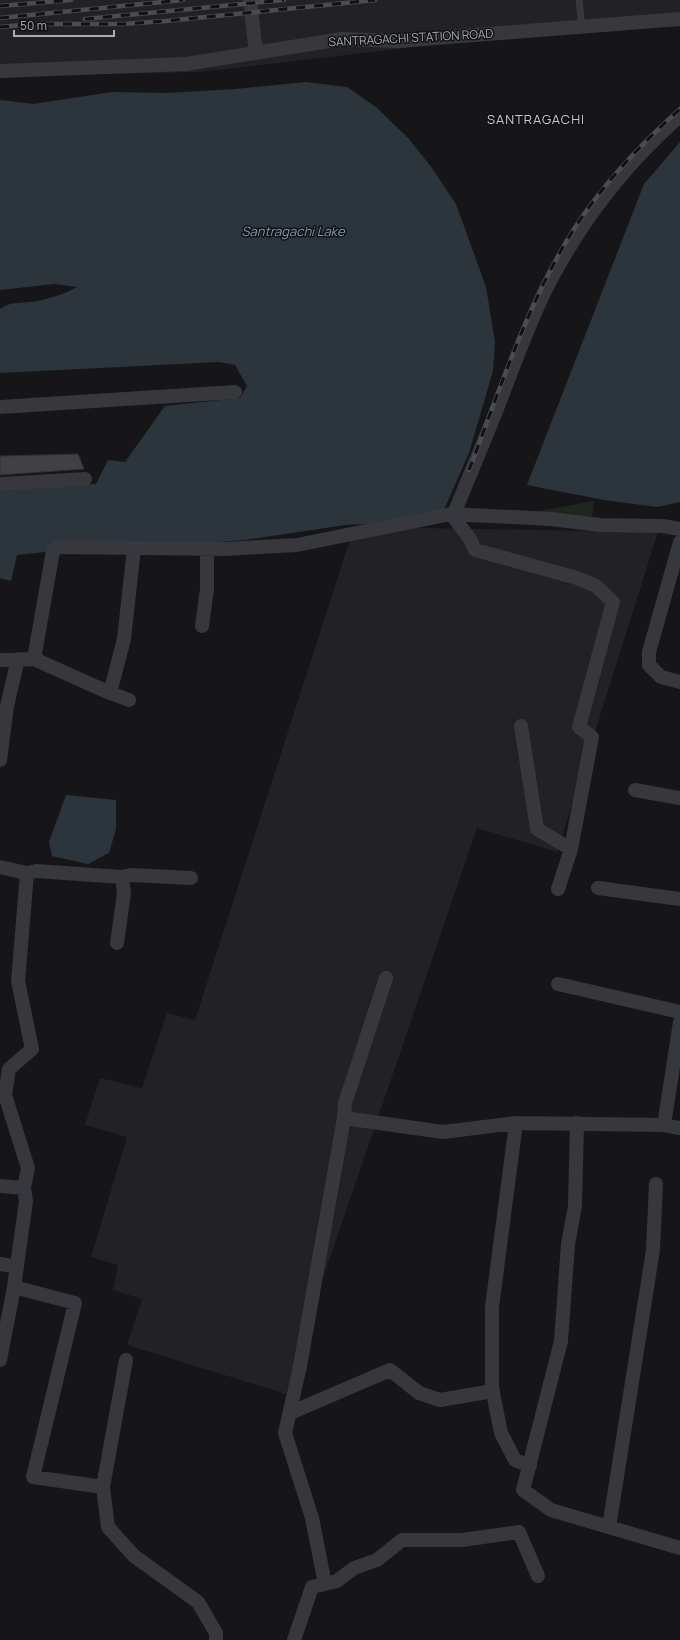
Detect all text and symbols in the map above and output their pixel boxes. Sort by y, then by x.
scale bar [14,12,114,38]
text: 50 m [20,17,47,34]
street label: SANTRAGACHI STATION ROAD [328,25,494,50]
district label: SANTRAGACHI [487,110,585,128]
water label: Santragachi Lake [241,222,346,240]

